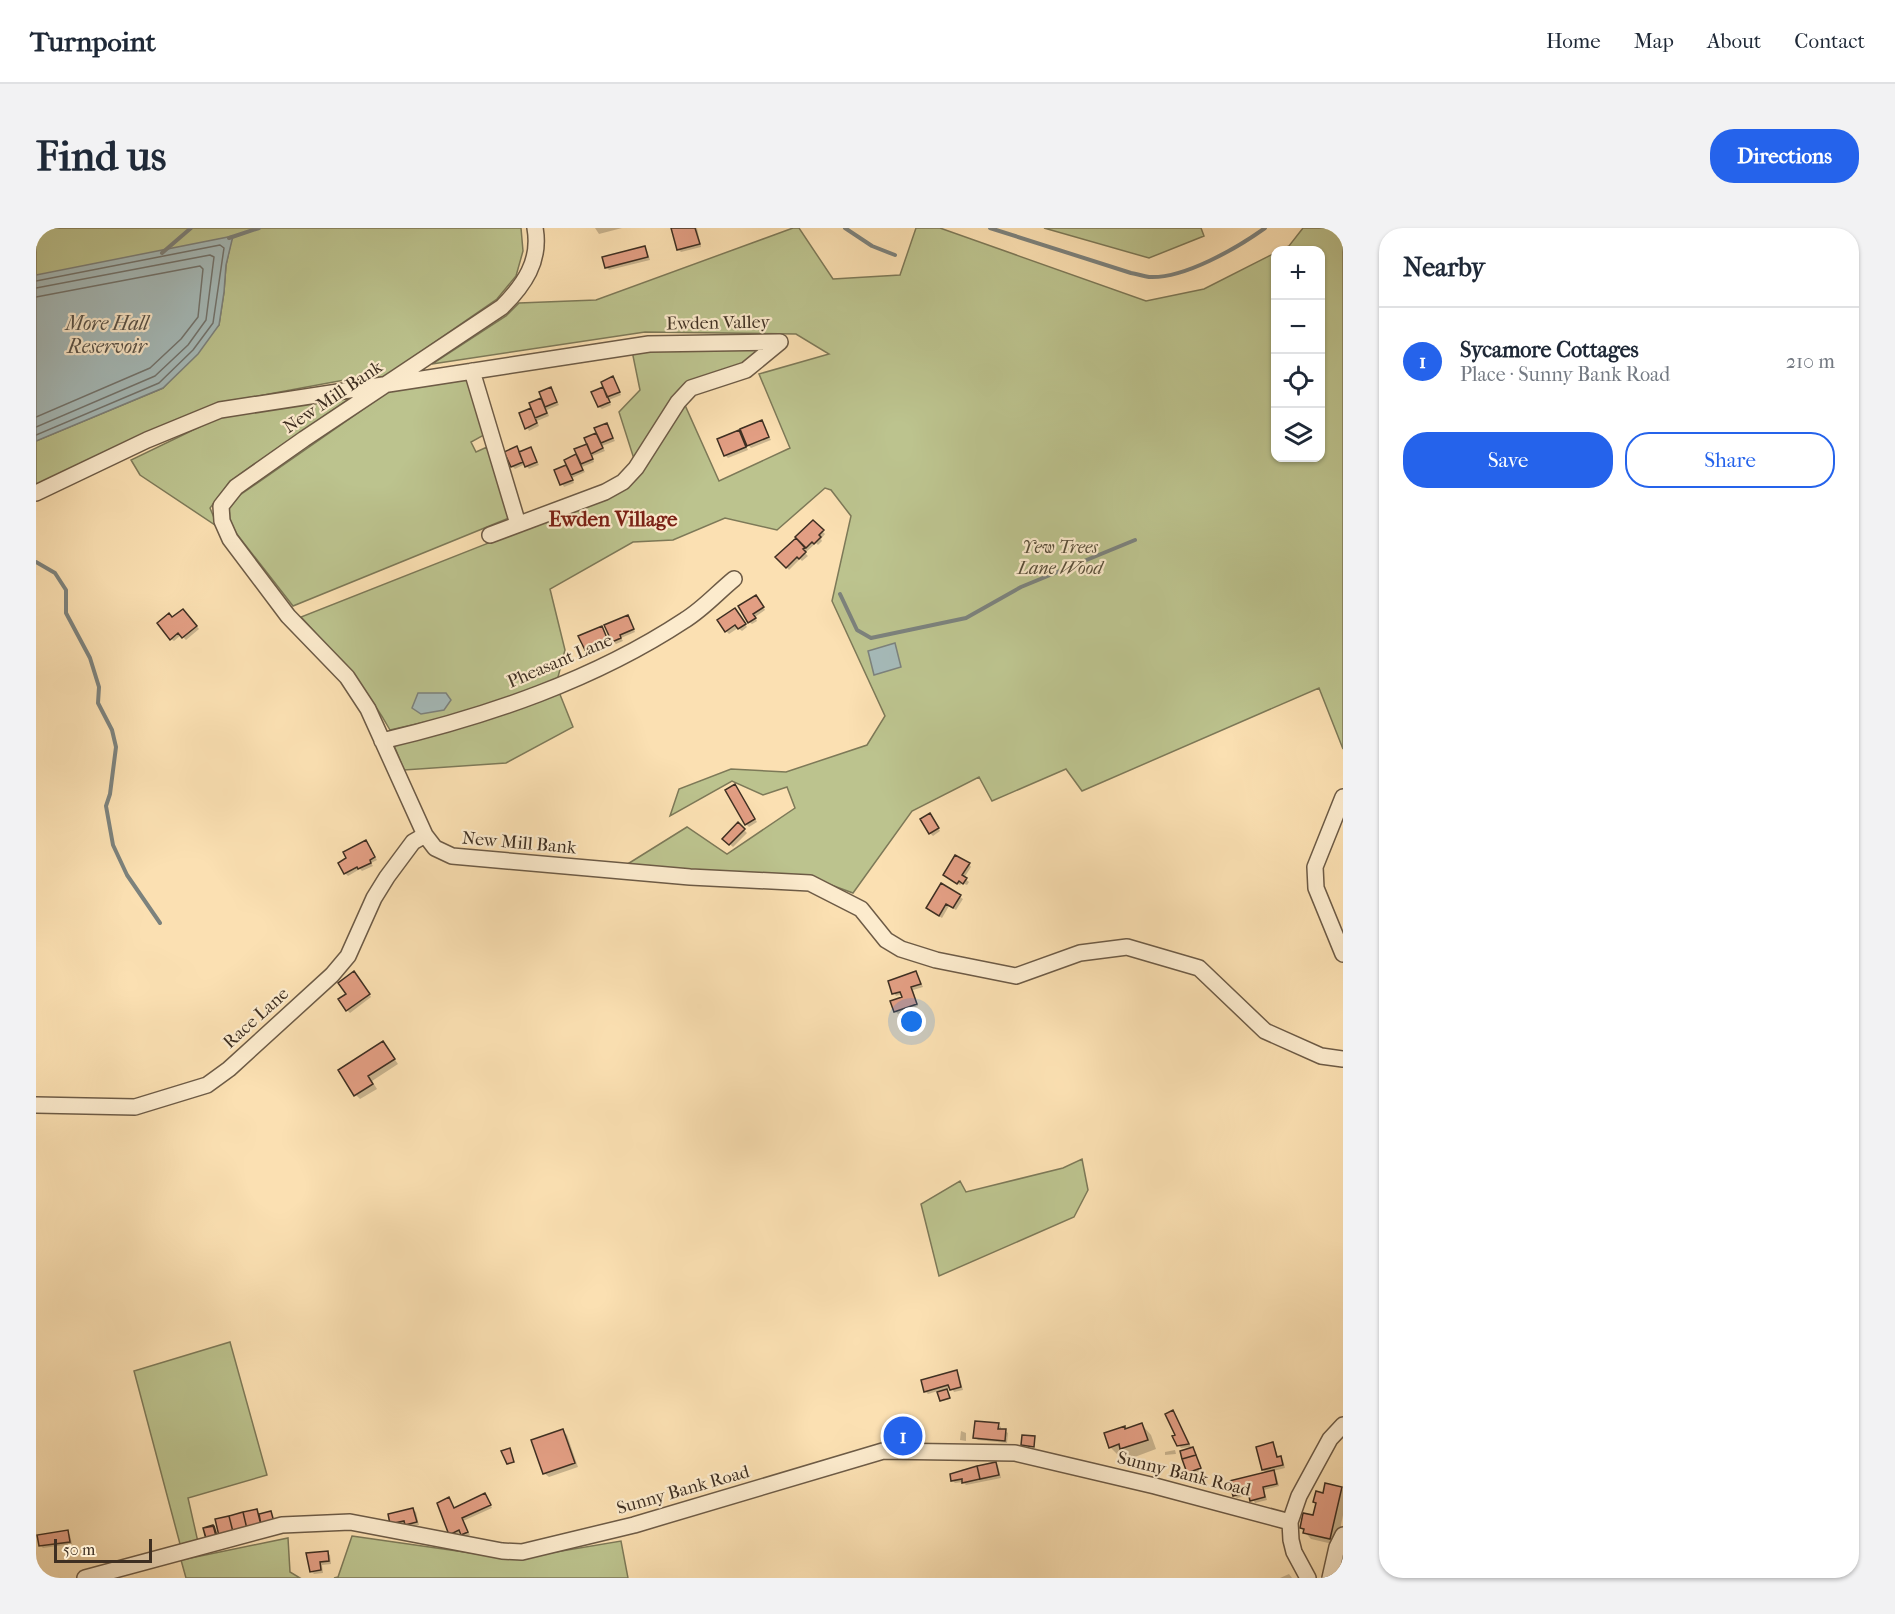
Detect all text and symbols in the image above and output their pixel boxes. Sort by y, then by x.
text: Turnpoint [30,25,156,58]
text: Home [1546,29,1601,53]
text: Map [1634,29,1674,53]
text: About [1707,29,1761,53]
text: Contact [1794,29,1865,53]
button: Directions [1710,129,1859,183]
text: Find us [36,132,166,181]
map controls [1271,246,1325,462]
button: + [1271,246,1325,300]
text: Nearby [1403,252,1485,283]
button: − [1271,300,1325,354]
water label: More Hall Reservoir [64,312,151,358]
street label: Ewden Valley [666,312,771,334]
text: Sycamore Cottages [1460,337,1639,363]
text: 1 [1419,350,1426,373]
text: 210 m [1786,350,1835,373]
button: locate [1271,354,1325,408]
street label: New Mill Bank [280,356,387,438]
text: Place · Sunny Bank Road [1460,363,1670,386]
button: layers [1271,408,1325,462]
button: Save [1403,432,1613,488]
button: Share [1625,432,1835,488]
district label: Ewden Village [549,507,678,531]
park label: Yew Trees Lane Wood [1016,537,1105,579]
street label: Pheasant Lane [504,629,616,693]
street label: New Mill Bank [461,828,578,859]
street label: Race Lane [219,983,293,1053]
your location [897,1007,926,1036]
pin: 1 [884,1414,922,1458]
street label: Sunny Bank Road [1115,1447,1253,1501]
street label: Sunny Bank Road [614,1461,752,1519]
scale bar [54,1536,152,1564]
text: 50 m [63,1540,95,1559]

